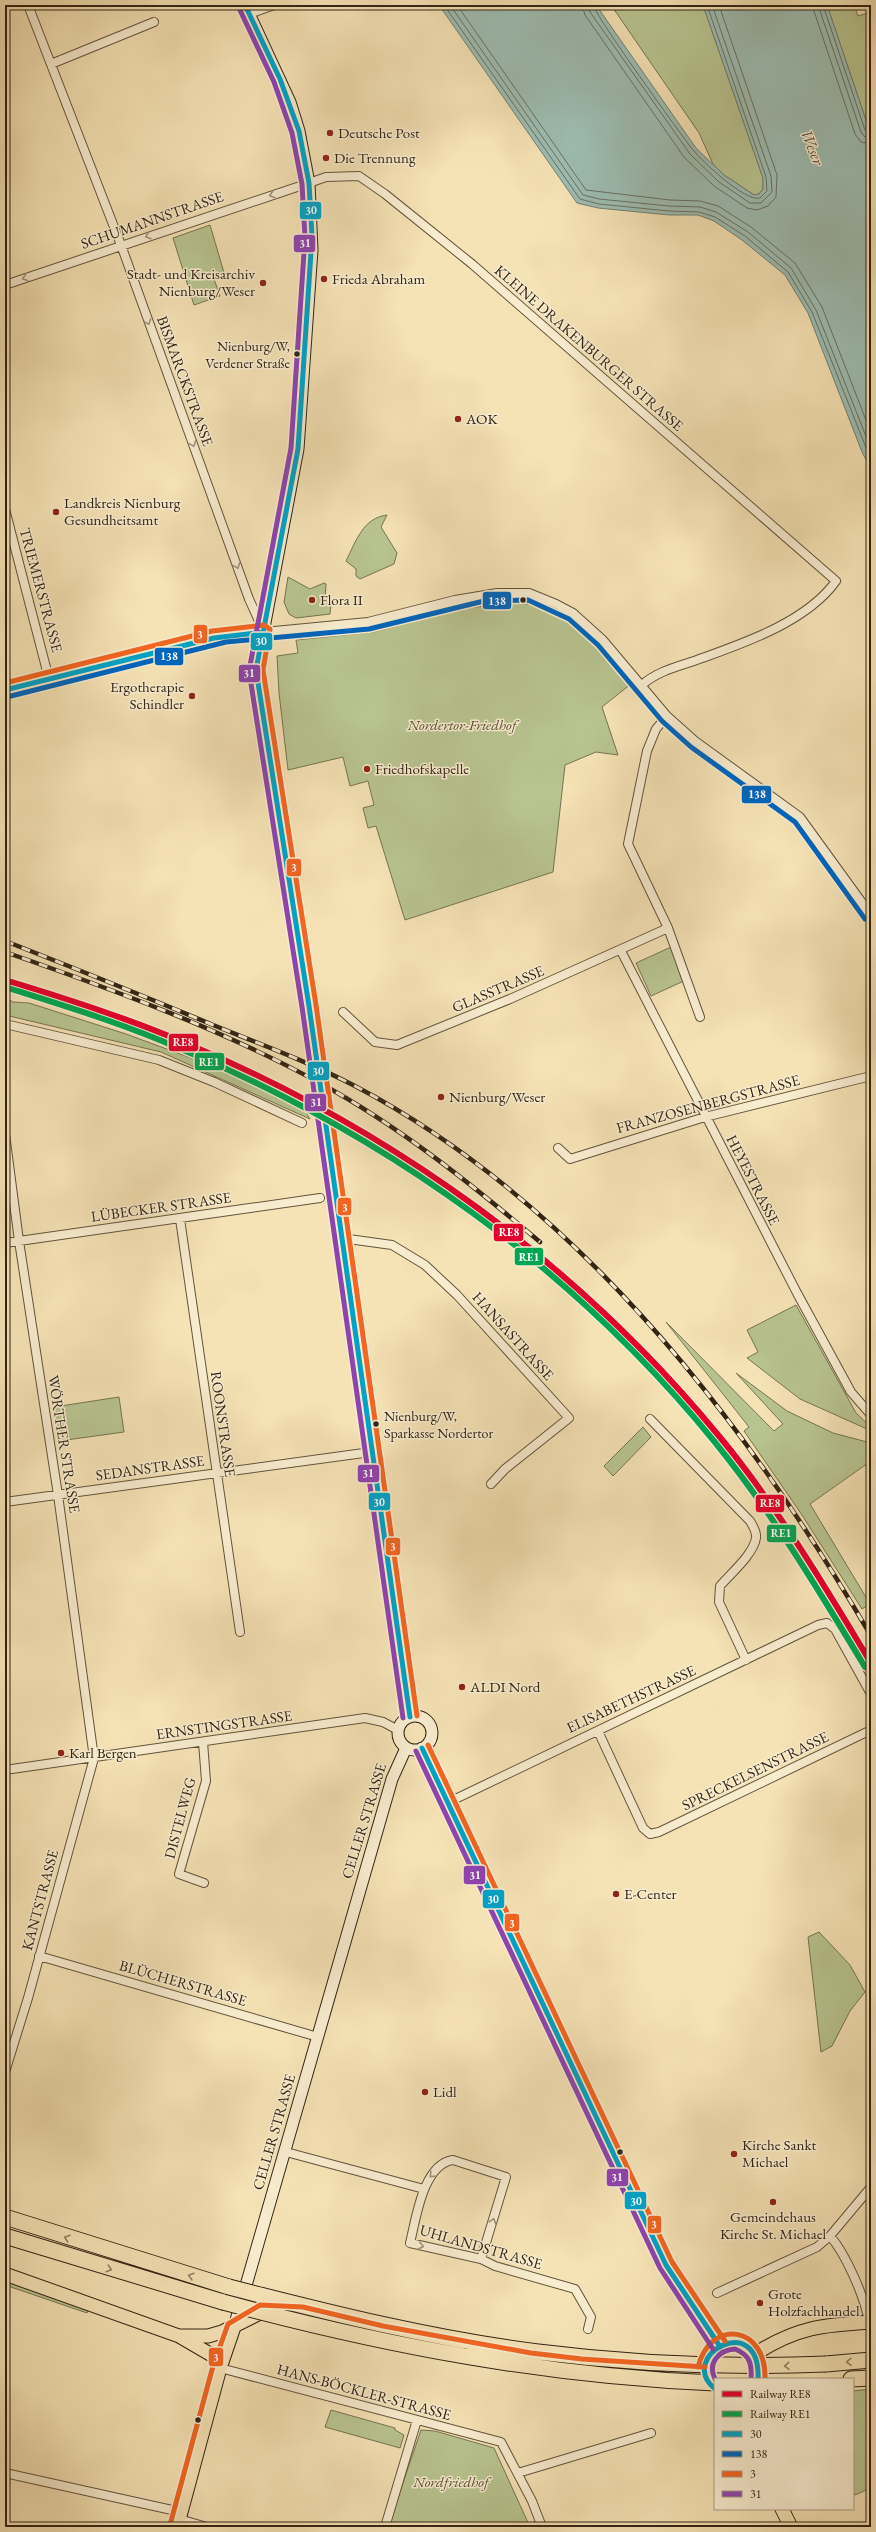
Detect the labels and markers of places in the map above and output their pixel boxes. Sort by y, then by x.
place label: Deutsche Post [338,123,420,142]
marker: Deutsche Post [325,128,335,138]
place label: Die Trennung [334,148,416,167]
marker: Die Trennung [321,153,331,163]
place label: Stadt- und Kreisarchiv Nienburg/Weser [127,264,255,300]
place label: Frieda Abraham [332,269,425,288]
marker: Frieda Abraham [319,274,329,284]
marker: Stadt- und Kreisarchiv Nienburg/Weser [258,278,268,288]
place label: Nienburg/W, Verdener Straße [205,337,291,372]
marker: Nienburg/W, Verdener Straße [292,349,302,359]
place label: AOK [465,409,498,428]
marker: AOK [453,414,463,424]
place label: Landkreis Nienburg Gesundheitsamt [64,493,181,529]
marker: Landkreis Nienburg Gesundheitsamt [51,507,61,517]
place label: Flora II [320,590,363,609]
marker: Flora II [307,595,317,605]
unlabelled marker [518,595,528,605]
place label: Ergotherapie Schindler [110,677,184,713]
marker: Ergotherapie Schindler [187,691,197,701]
place label: Friedhofskapelle [375,759,469,778]
marker: Friedhofskapelle [362,764,372,774]
place label: Nienburg/Weser [449,1087,545,1106]
marker: Nienburg/Weser [436,1092,446,1102]
place label: Nienburg/W, Sparkasse Nordertor [384,1407,493,1442]
marker: Nienburg/W, Sparkasse Nordertor [371,1419,381,1429]
place label: ALDI Nord [469,1677,541,1696]
marker: ALDI Nord [457,1682,467,1692]
place label: Karl Bergen [69,1743,137,1762]
marker: Karl Bergen [56,1748,66,1758]
place label: E-Center [624,1884,677,1903]
marker: E-Center [611,1889,621,1899]
place label: Lidl [433,2082,457,2101]
marker: Lidl [420,2087,430,2097]
place label: Kirche Sankt Michael [742,2135,816,2171]
unlabelled marker [615,2147,625,2157]
marker: Kirche Sankt Michael [729,2149,739,2159]
marker: Gemeindehaus Kirche St. Michael [768,2197,778,2207]
place label: Gemeindehaus Kirche St. Michael [720,2207,826,2243]
place label: Grote Holzfachhandel [768,2284,860,2320]
marker: Grote Holzfachhandel [755,2298,765,2308]
unlabelled marker [193,2415,203,2425]

